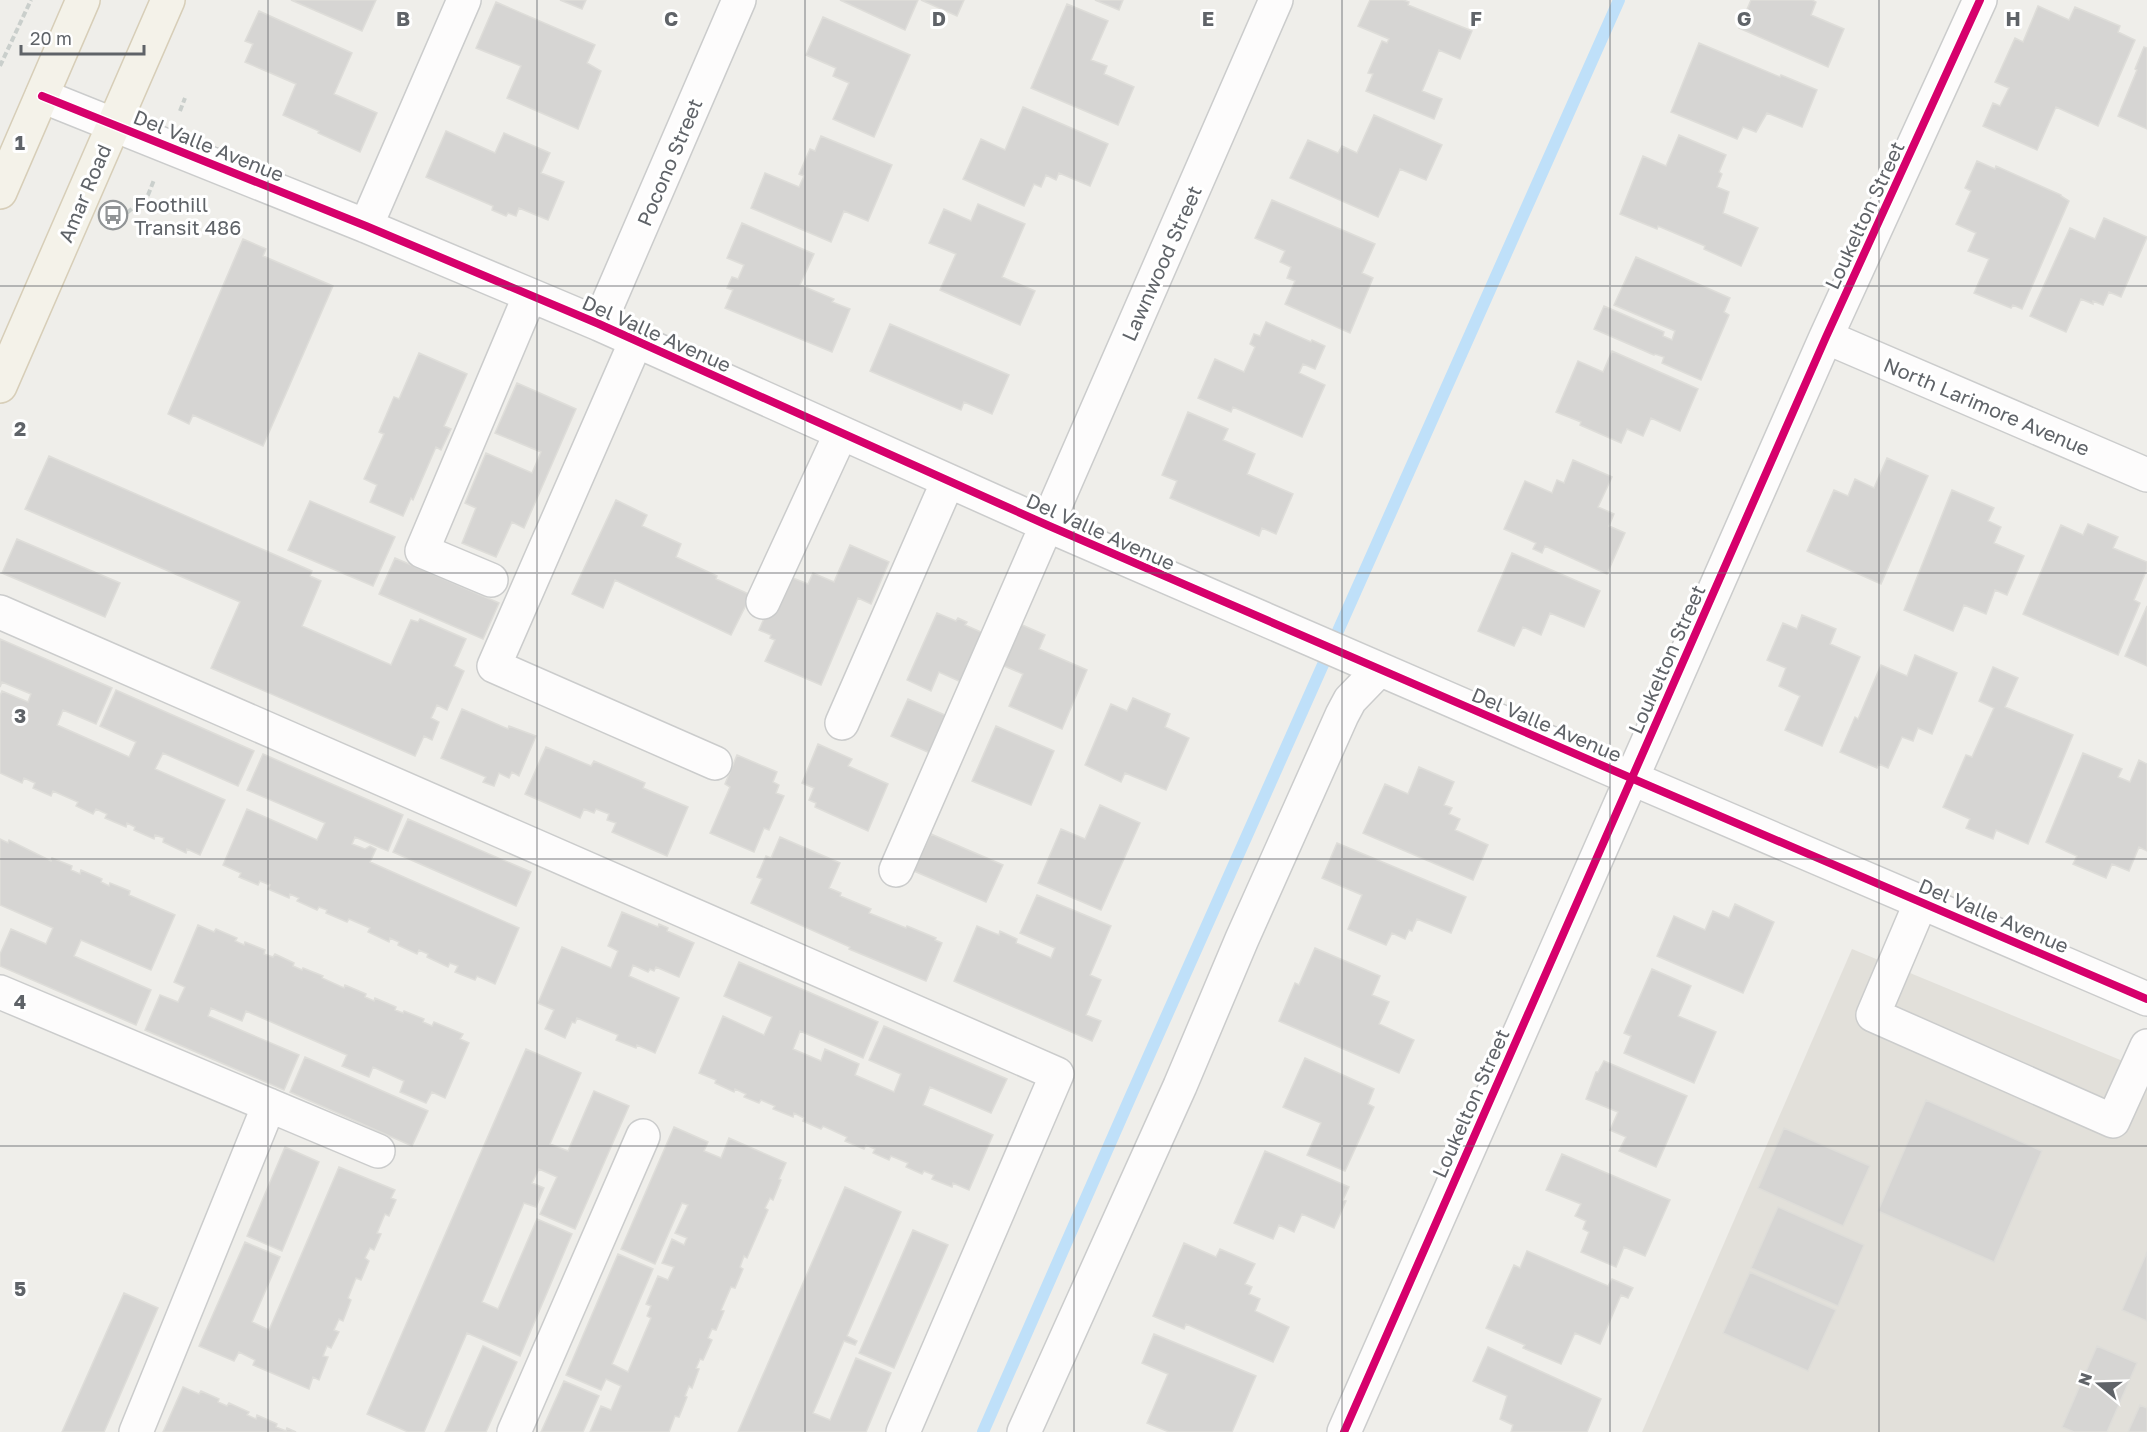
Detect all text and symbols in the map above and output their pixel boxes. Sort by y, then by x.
text: B [396,6,410,30]
text: C [664,6,678,30]
text: D [932,6,946,30]
text: E [1202,6,1214,30]
text: F [1470,6,1482,30]
text: G [1737,6,1751,30]
text: H [2005,6,2021,30]
scale bar [21,18,144,56]
text: 20 m [30,27,72,49]
street label: Pocono Street [631,95,707,229]
street label: Del Valle Avenue [130,104,288,186]
text: 1 [15,130,25,154]
street label: Loukelton Street [1819,137,1909,293]
street label: Amar Road [53,140,115,246]
street label: Lawnwood Street [1116,182,1206,344]
place label: Foothill Transit 486 [134,192,241,239]
bus stop icon: Foothill Transit 486 [97,199,129,231]
street label: Del Valle Avenue [579,289,735,377]
street label: North Larimore Avenue [1880,352,2094,460]
text: 2 [14,416,26,440]
street label: Del Valle Avenue [1023,487,1179,575]
street label: Loukelton Street [1622,581,1710,737]
street label: Del Valle Avenue [1469,682,1625,766]
text: 3 [14,703,26,727]
street label: Del Valle Avenue [1916,873,2072,957]
text: 4 [14,989,26,1013]
street label: Loukelton Street [1426,1025,1514,1181]
text: 5 [14,1276,26,1300]
north arrow [2069,1354,2129,1414]
text: N [2073,1370,2096,1388]

